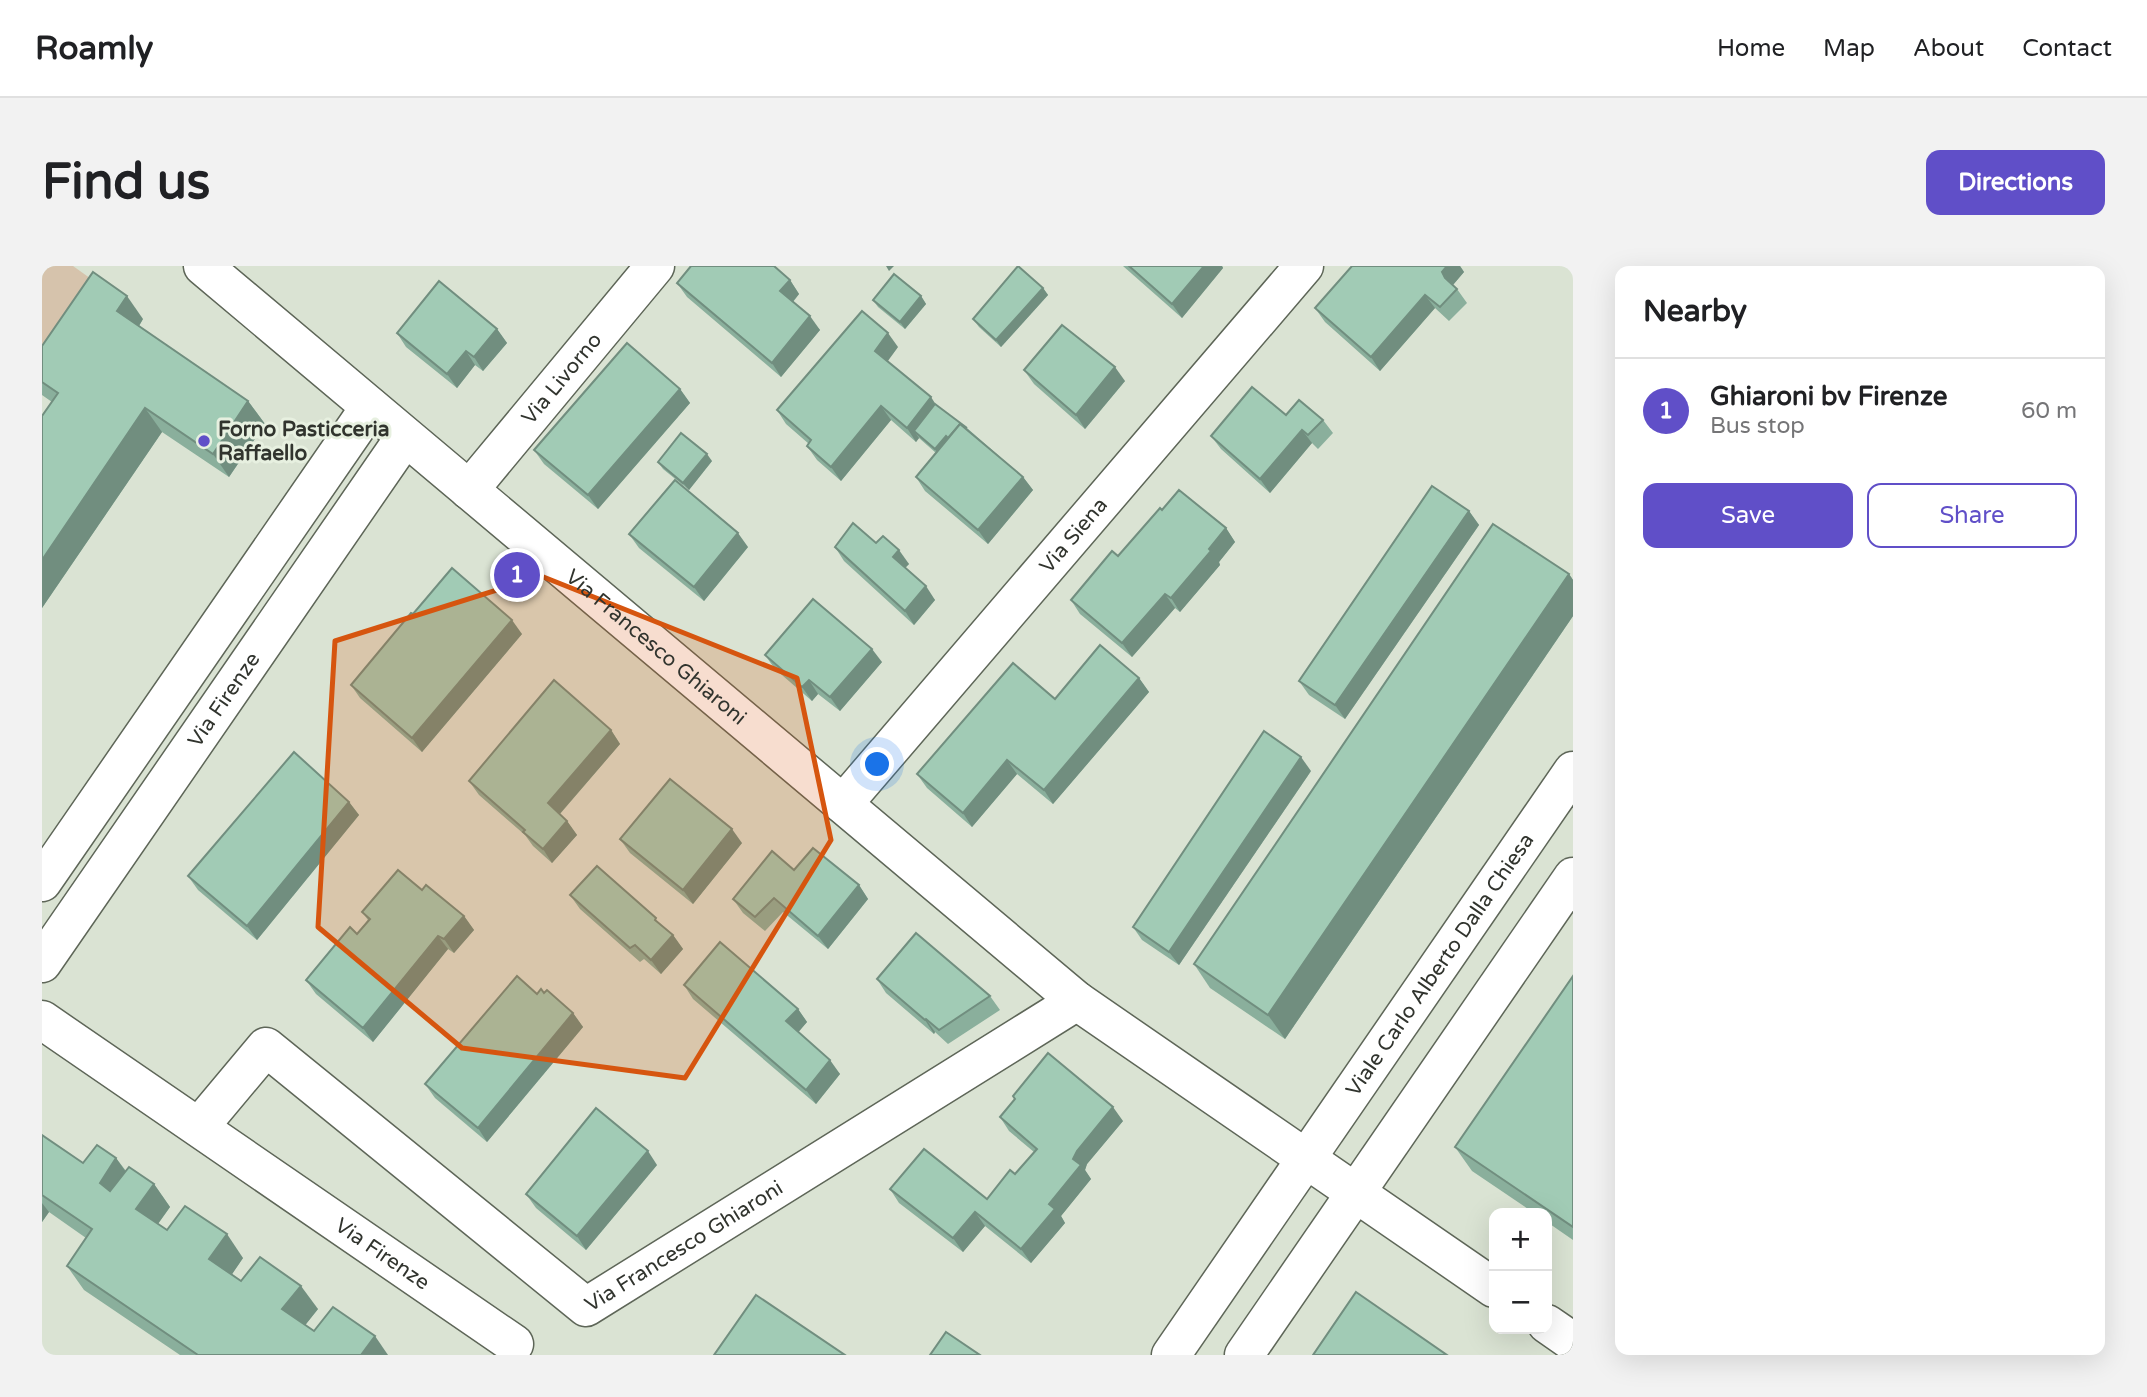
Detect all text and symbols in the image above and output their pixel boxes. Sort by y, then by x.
text: Roamly [35,29,153,68]
text: Home [1717,34,1785,63]
text: Map [1823,34,1875,63]
text: About [1913,34,1984,63]
text: Contact [2022,34,2112,63]
button: Directions [1926,150,2105,215]
text: Find us [42,153,210,212]
text: Nearby [1643,293,1747,330]
street label: Via Livorno [517,328,607,430]
text: Ghiaroni bv Firenze [1710,381,1948,412]
text: 1 [1659,397,1673,425]
text: 60 m [2021,397,2077,425]
text: Bus stop [1710,412,1805,440]
place label: Forno Pasticceria Raffaello [218,417,390,466]
marker: Forno Pasticceria Raffaello [196,433,212,449]
button: Save [1643,483,1853,548]
button: Share [1867,483,2077,548]
street label: Via Siena [1034,493,1113,578]
pin: 1 [494,549,540,601]
street label: Via Francesco Ghiaroni [560,564,751,731]
street label: Via Firenze [183,648,266,752]
your location [860,747,894,781]
street label: Viale Carlo Alberto Dalla Chiesa [1341,829,1539,1101]
street label: Via Francesco Ghiaroni [581,1175,788,1317]
map controls [1489,1208,1552,1334]
button: + [1489,1208,1552,1271]
street label: Via Firenze [330,1213,434,1295]
button: − [1489,1271,1552,1334]

